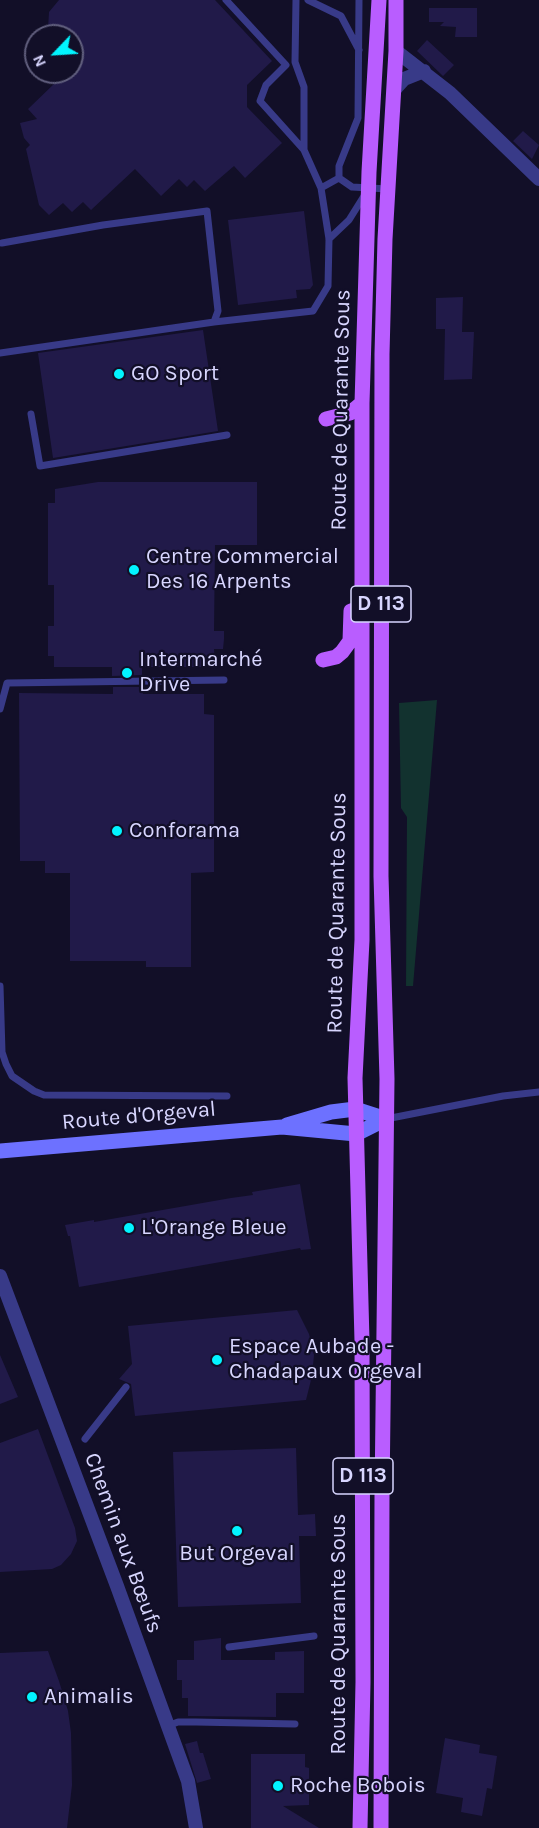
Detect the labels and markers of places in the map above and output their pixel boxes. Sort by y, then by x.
place label: GO Sport [131,361,219,387]
marker: GO Sport [112,367,126,381]
place label: Centre Commercial Des 16 Arpents [146,544,339,596]
marker: Centre Commercial Des 16 Arpents [127,563,141,577]
place label: Intermarché Drive [139,647,263,698]
marker: Intermarché Drive [120,666,134,680]
place label: Conforama [129,818,240,844]
marker: Conforama [110,824,124,838]
place label: L'Orange Bleue [141,1215,286,1241]
marker: L'Orange Bleue [122,1221,136,1235]
place label: Espace Aubade - Chadapaux Orgeval [229,1334,423,1386]
marker: Espace Aubade - Chadapaux Orgeval [210,1353,224,1367]
marker: But Orgeval [230,1524,244,1538]
place label: But Orgeval [179,1541,295,1567]
place label: Animalis [44,1684,133,1710]
marker: Animalis [25,1690,39,1704]
place label: Roche Bobois [290,1773,426,1799]
marker: Roche Bobois [271,1779,285,1793]

